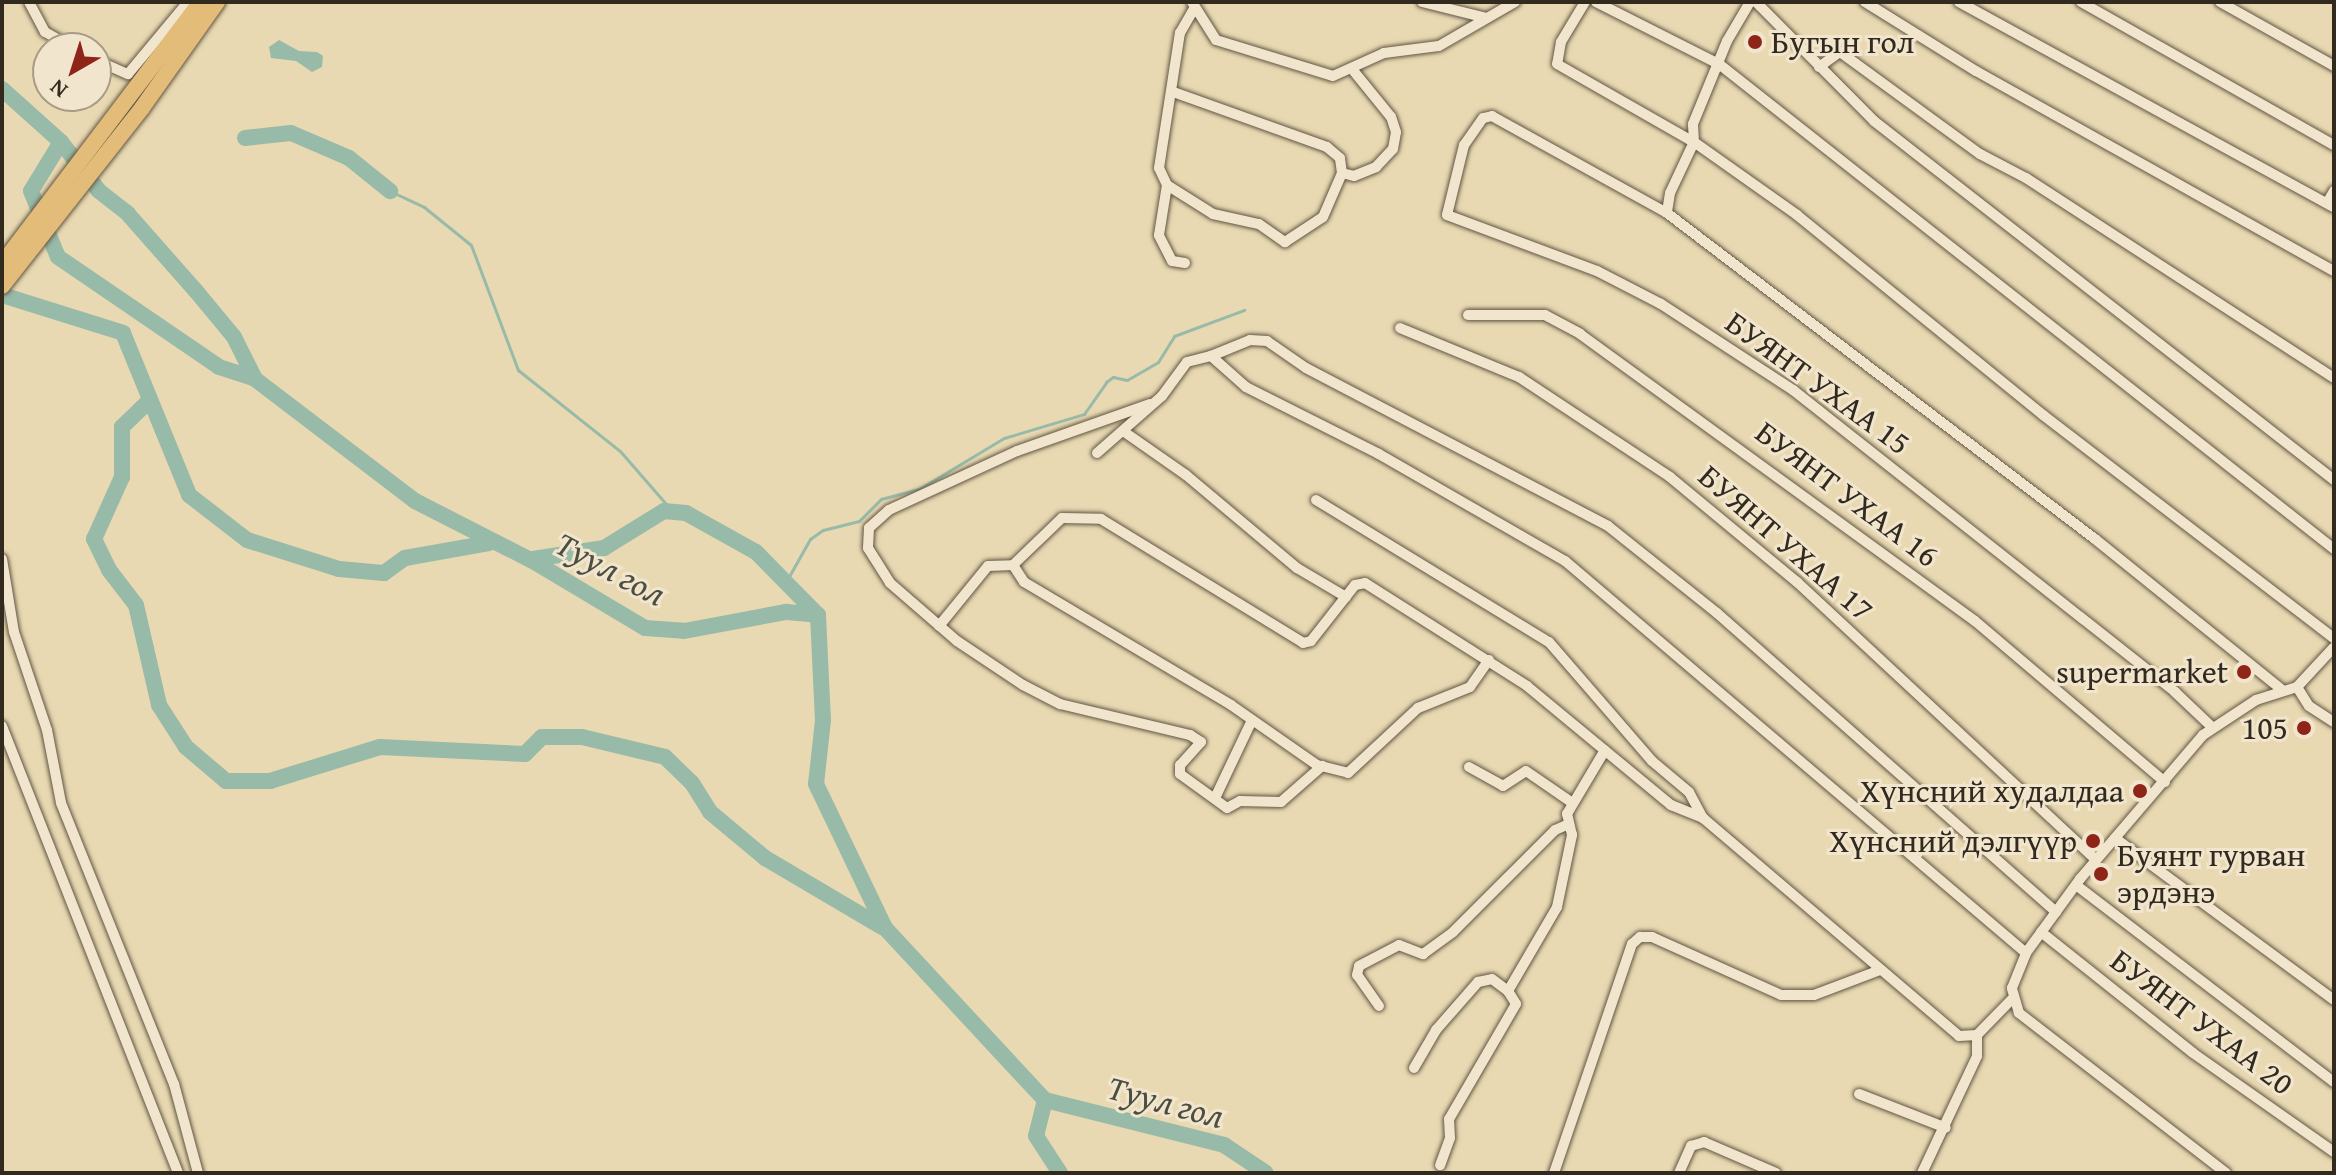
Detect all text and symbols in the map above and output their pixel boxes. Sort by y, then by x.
place label: Бугын гол [1771,23,1914,61]
north arrow [32,32,112,112]
marker: Бугын гол [1746,33,1764,51]
text: N [42,72,74,106]
street label: БУЯНТ УХАА 15 [1718,303,1918,463]
street label: БУЯНТ УХАА 16 [1748,413,1946,575]
street label: БУЯНТ УХАА 17 [1691,457,1881,629]
water label: Туул гол [549,522,673,614]
place label: supermarket [2056,653,2228,691]
marker: supermarket [2235,663,2253,681]
place label: 105 [2242,709,2288,747]
marker: 105 [2295,719,2313,737]
place label: Хүнсний худалдаа [1860,772,2124,810]
marker: Хүнсний худалдаа [2131,782,2149,800]
place label: Хүнсний дэлгүүр [1829,822,2077,860]
marker: Хүнсний дэлгүүр [2084,832,2102,850]
place label: Буянт гурван эрдэнэ [2117,837,2305,912]
marker: Буянт гурван эрдэнэ [2092,865,2110,883]
street label: БУЯНТ УХАА 20 [2103,941,2301,1103]
water label: Туул гол [1104,1066,1228,1136]

